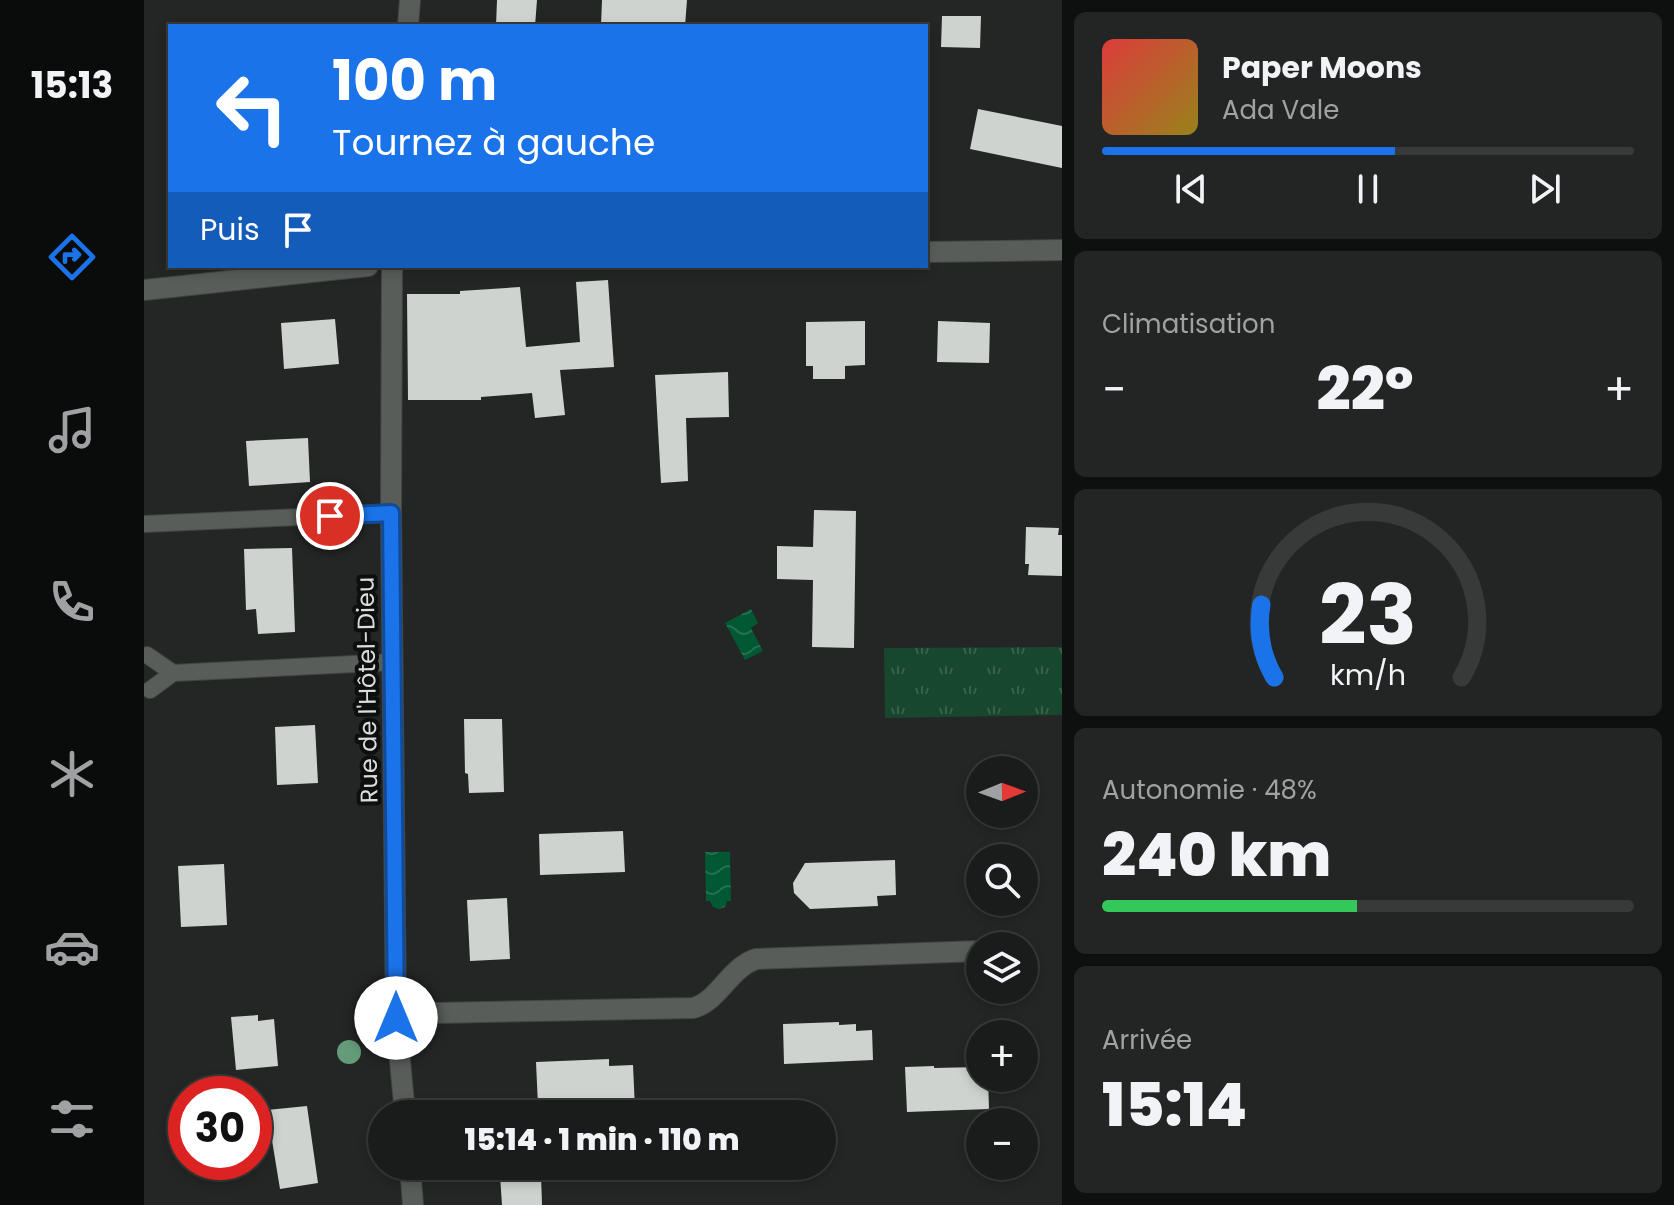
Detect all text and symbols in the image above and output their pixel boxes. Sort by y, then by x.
text: 100 m [332,41,497,120]
text: Paper Moons [1222,46,1422,89]
icon: left [200,56,304,160]
text: 15:13 [31,60,113,111]
text: Ada Vale [1222,92,1339,128]
text: Tournez à gauche [332,117,655,168]
icon: previous [1169,167,1213,211]
icon: pause [1346,167,1390,211]
icon: next [1523,167,1567,211]
text: Puis [200,208,260,251]
icon: arrive [276,208,320,252]
icon: directions [44,229,100,285]
text: Climatisation [1102,306,1275,342]
text: 22° [1317,347,1414,431]
text: − [1102,359,1126,420]
text: + [1604,359,1634,420]
icon: music [44,402,100,458]
pin [296,482,364,550]
icon: arrive [308,494,352,538]
text: 23 [1319,557,1417,673]
icon: phone [44,574,100,630]
street label: Rue de l'Hôtel-Dieu [349,577,385,803]
text: km/h [1330,656,1406,696]
icon: climate [44,746,100,802]
north arrow [966,756,1038,828]
map controls [966,756,1038,1180]
text: Autonomie · 48% [1102,772,1317,808]
text: 240 km [1102,813,1331,897]
button: search [966,844,1038,916]
icon: car [44,919,100,975]
button: layers [966,932,1038,1004]
position arrow [354,976,438,1060]
button: + [966,1020,1038,1092]
text: Arrivée [1102,1022,1192,1058]
text: 15:14 [1102,1063,1247,1147]
speed limit sign: 30 [168,1076,272,1180]
icon: filters [44,1091,100,1147]
button: − [966,1108,1038,1180]
text: 15:14 · 1 min · 110 m [465,1118,739,1161]

